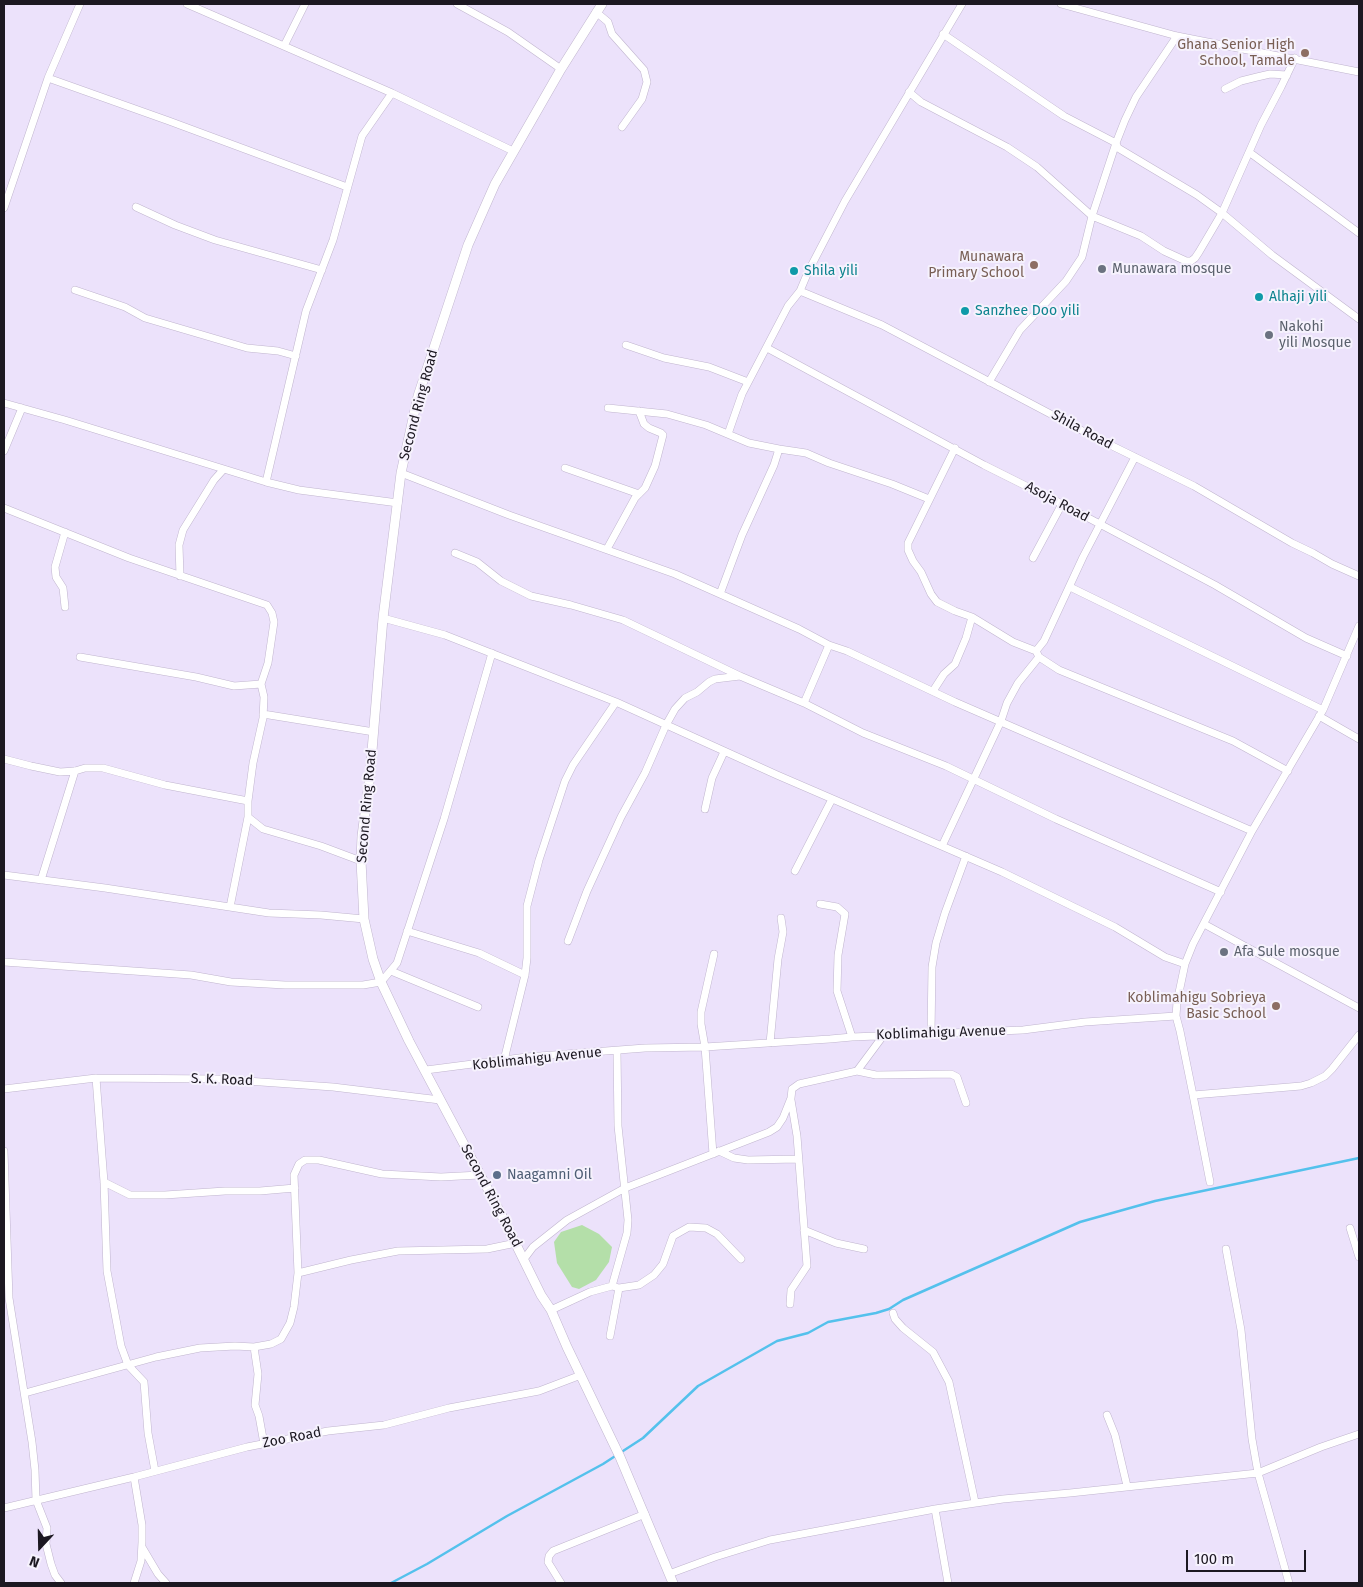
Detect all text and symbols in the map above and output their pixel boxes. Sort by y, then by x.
place label: Ghana Senior High School, Tamale [1177,37,1295,70]
marker: Ghana Senior High School, Tamale [1299,47,1311,59]
place label: Munawara Primary School [928,249,1024,282]
marker: Munawara Primary School [1028,259,1040,271]
place label: Munawara mosque [1112,261,1231,277]
place label: Shila yili [804,263,858,279]
marker: Munawara mosque [1096,263,1108,275]
marker: Shila yili [788,265,800,277]
place label: Alhaji yili [1269,289,1327,305]
marker: Alhaji yili [1253,291,1265,303]
place label: Sanzhee Doo yili [975,303,1080,319]
marker: Sanzhee Doo yili [959,305,971,317]
place label: Nakohi yili Mosque [1279,319,1351,352]
marker: Nakohi yili Mosque [1263,329,1275,341]
street label: Second Ring Road [396,348,442,462]
street label: Shila Road [1048,407,1116,453]
street label: Asoja Road [1022,478,1092,526]
street label: Second Ring Road [354,748,380,864]
place label: Afa Sule mosque [1234,944,1340,960]
marker: Afa Sule mosque [1218,946,1230,958]
place label: Koblimahigu Sobrieya Basic School [1127,990,1266,1022]
marker: Koblimahigu Sobrieya Basic School [1270,1000,1282,1012]
street label: Koblimahigu Avenue [876,1022,1006,1044]
street label: Koblimahigu Avenue [472,1044,602,1074]
street label: S. K. Road [191,1071,253,1089]
street label: Second Ring Road [457,1142,525,1250]
place label: Naagamni Oil [507,1167,592,1183]
marker: Naagamni Oil [491,1169,503,1181]
street label: Zoo Road [261,1424,323,1452]
north arrow [15,1522,65,1572]
scale bar [1188,1540,1308,1572]
text: 100 m [1194,1550,1234,1568]
text: N [27,1552,42,1571]

